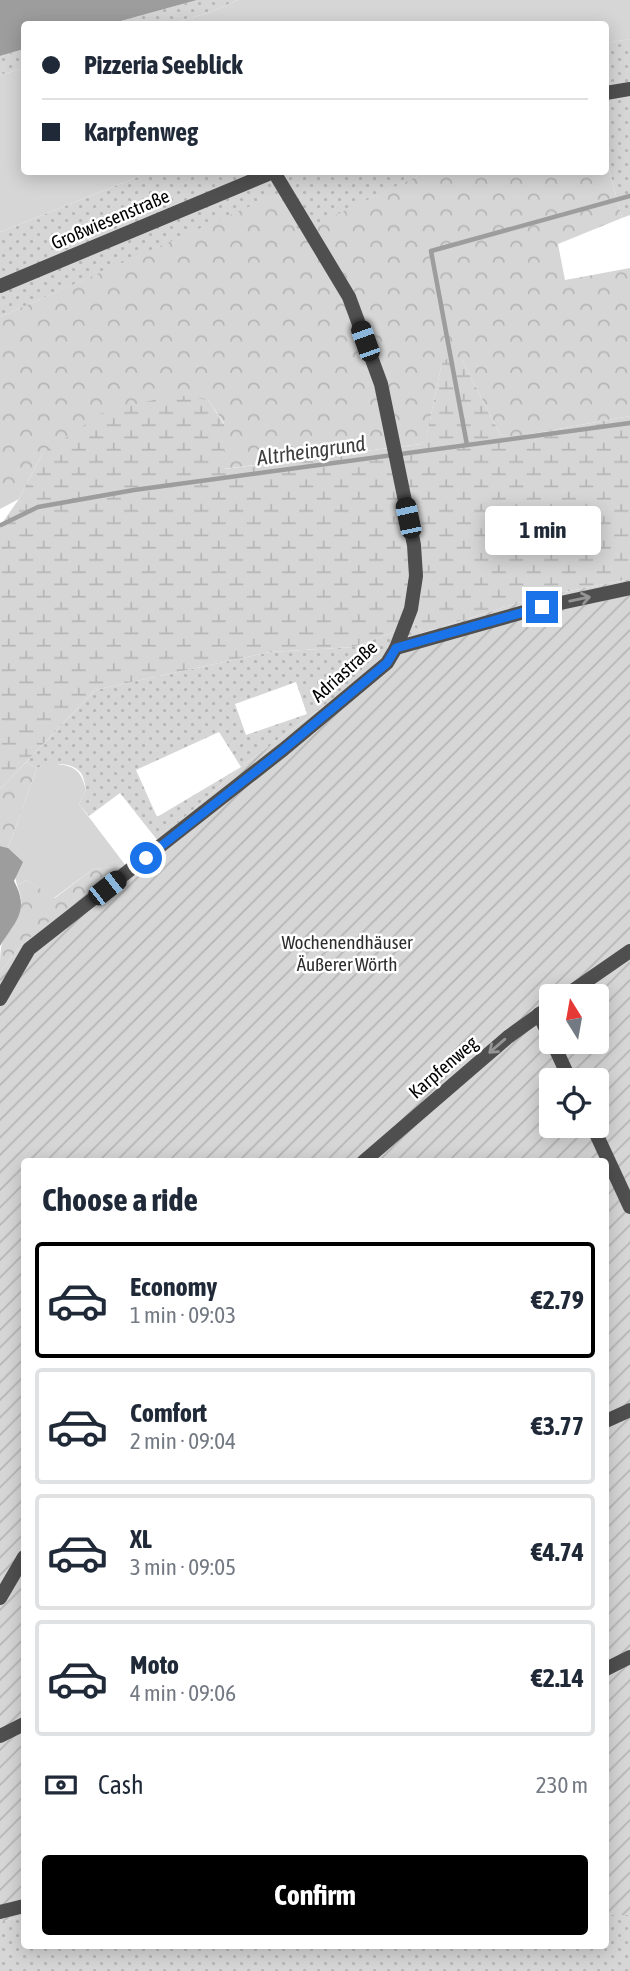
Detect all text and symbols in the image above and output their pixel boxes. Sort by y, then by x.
text: Pizzeria Seeblick [84,50,243,80]
text: Karpfenweg [84,117,198,147]
street label: Großwiesenstraße [48,184,172,254]
car [348,318,383,364]
water label: Altrheingrund [254,431,367,470]
car [394,495,423,541]
callout: 1 min [484,505,600,554]
text: 1 min [520,517,566,543]
route end [526,591,558,623]
one-way arrow [568,591,591,605]
street label: Adriastraße [307,636,381,706]
route start [130,842,162,874]
car [84,867,131,909]
park label: Wochenendhäuser Äußerer Wörth [281,931,413,975]
north arrow [539,984,609,1054]
map controls [539,984,609,1138]
street label: Karpfenweg [404,1031,482,1103]
one-way arrow [488,1039,506,1054]
button: locate [539,1068,609,1138]
text: Choose a ride [42,1181,198,1218]
icon: car [46,1269,109,1332]
text: Economy [130,1272,217,1302]
text: €2.79 [531,1285,584,1315]
text: 1 min · 09:03 [130,1302,236,1328]
icon: car [46,1395,109,1458]
text: Comfort [130,1398,207,1428]
text: €3.77 [531,1411,584,1441]
text: 2 min · 09:04 [130,1428,236,1454]
icon: car [46,1521,109,1584]
text: XL [130,1524,152,1554]
text: €4.74 [531,1537,584,1567]
text: 3 min · 09:05 [130,1554,236,1580]
icon: car [46,1647,109,1710]
text: Moto [130,1650,179,1680]
text: €2.14 [531,1663,584,1693]
text: 4 min · 09:06 [130,1680,236,1706]
icon: cash [42,1766,80,1804]
text: Cash [98,1770,144,1800]
text: 230 m [536,1772,588,1798]
button: Confirm [42,1855,588,1935]

